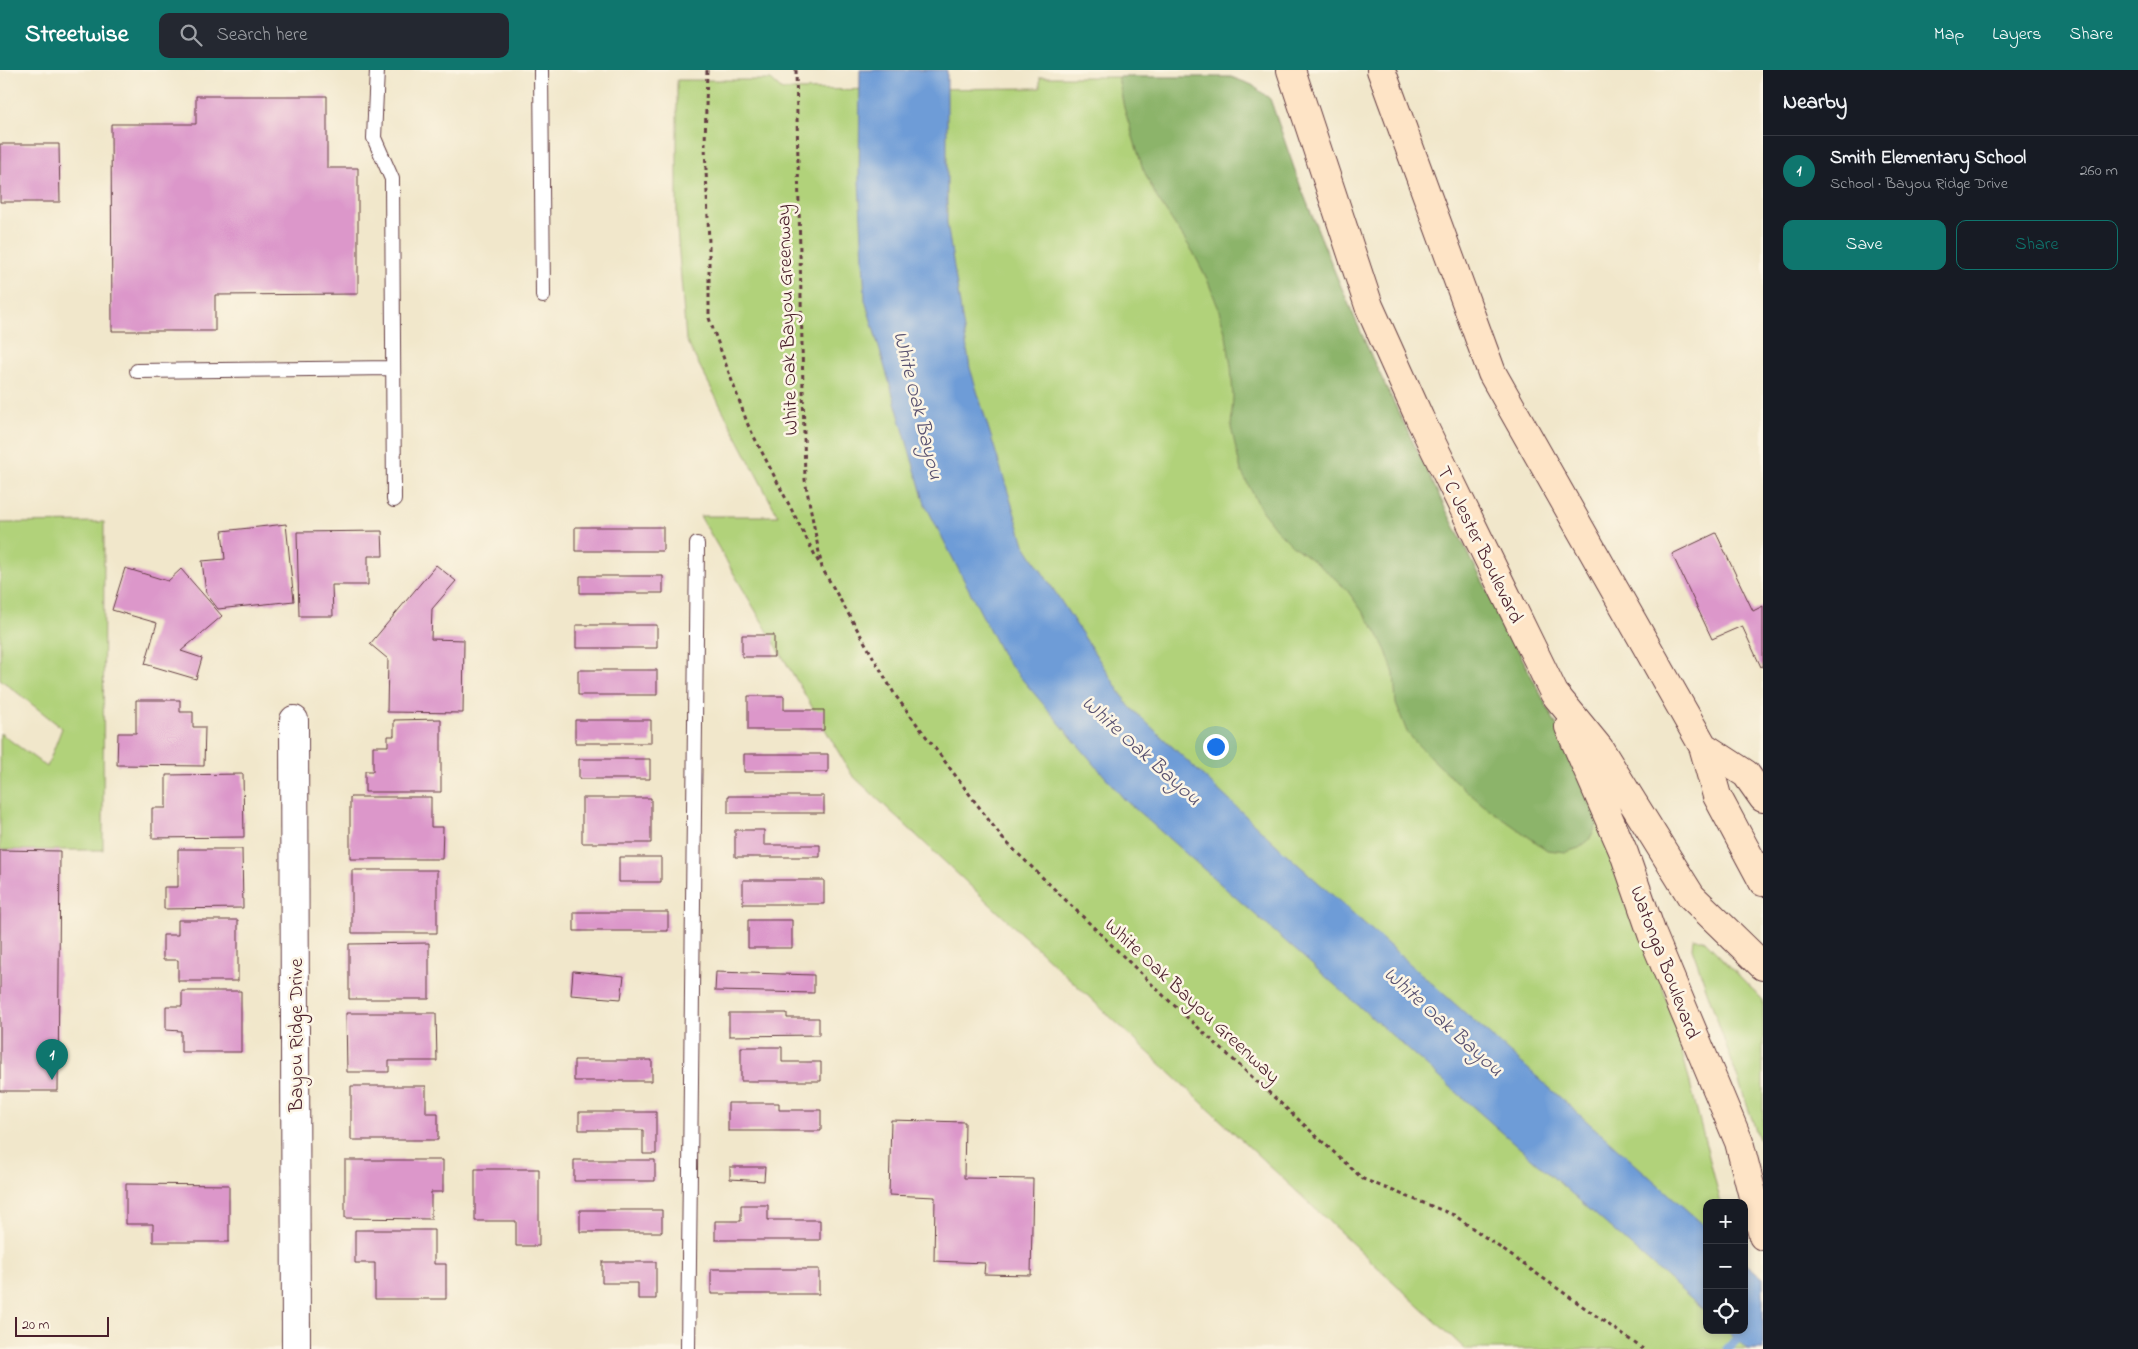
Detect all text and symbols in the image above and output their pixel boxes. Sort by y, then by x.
search box [159,13,509,58]
text: Streetwise [25,18,129,53]
icon: search [177,21,205,49]
text: Search here [217,22,308,49]
text: Map [1934,22,1964,48]
text: Layers [1992,22,2042,48]
text: Share [2070,22,2113,48]
text: Nearby [1783,88,1847,118]
text: Smith Elementary School [1830,145,2026,172]
text: 1 [1796,159,1802,183]
text: 260 m [2080,159,2118,183]
text: School · Bayou Ridge Drive [1830,172,2008,196]
street label: White Oak Bayou Greenway [770,204,807,436]
button: Save [1783,220,1946,270]
button: Share [1956,220,2118,270]
water label: White Oak Bayou [884,328,950,483]
street label: T C Jester Boulevard [1428,462,1529,629]
water label: White Oak Bayou [1074,689,1207,814]
your location [1203,734,1229,760]
street label: Watonga Boulevard [1620,882,1706,1044]
street label: White Oak Bayou Greenway [1097,912,1286,1091]
street label: Bayou Ridge Drive [283,958,313,1113]
water label: White Oak Bayou [1376,960,1509,1085]
pin: 1 [36,1039,68,1080]
map controls [1703,1199,1748,1334]
button: + [1703,1199,1748,1244]
button: − [1703,1244,1748,1289]
button: locate [1703,1289,1748,1334]
scale bar [15,1314,109,1337]
text: 20 m [22,1315,49,1336]

